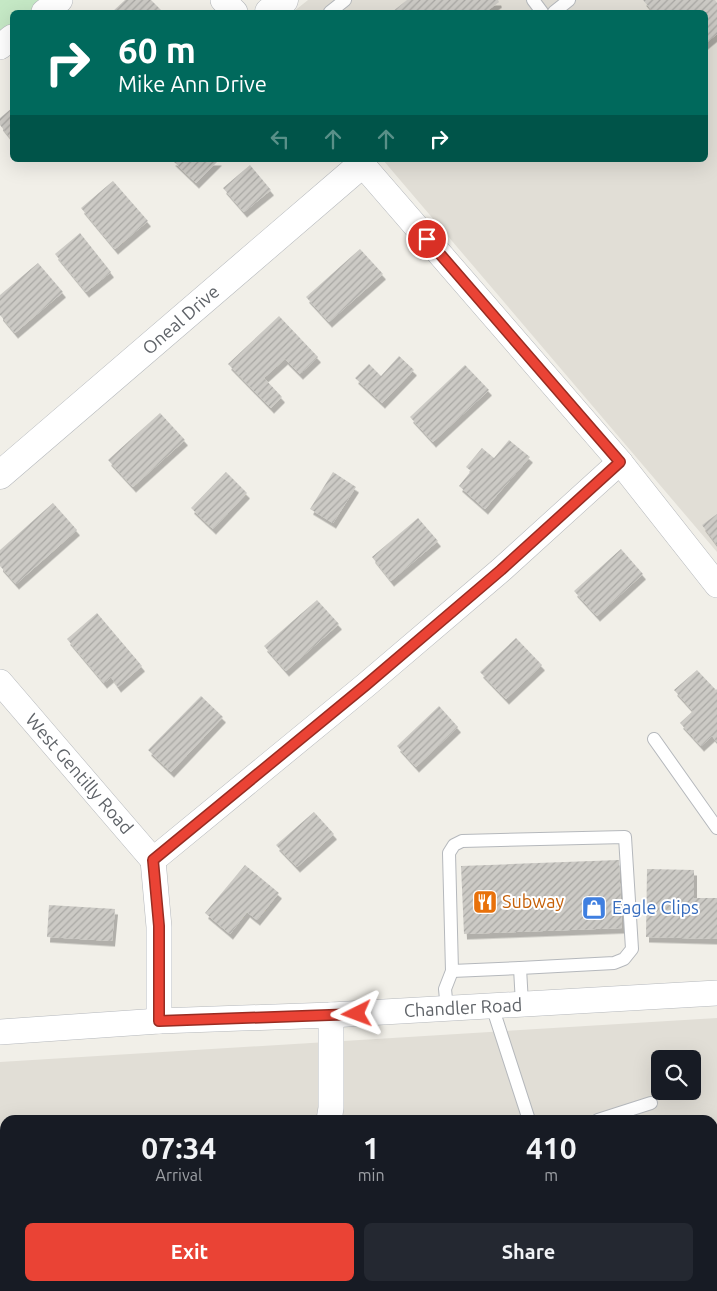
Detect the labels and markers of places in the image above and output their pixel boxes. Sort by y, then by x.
pin [406,218,448,260]
restaurant icon: Subway [472,889,498,915]
place label: Subway [502,891,564,911]
shop icon: Eagle Clips [581,895,607,921]
place label: Eagle Clips [612,897,699,917]

